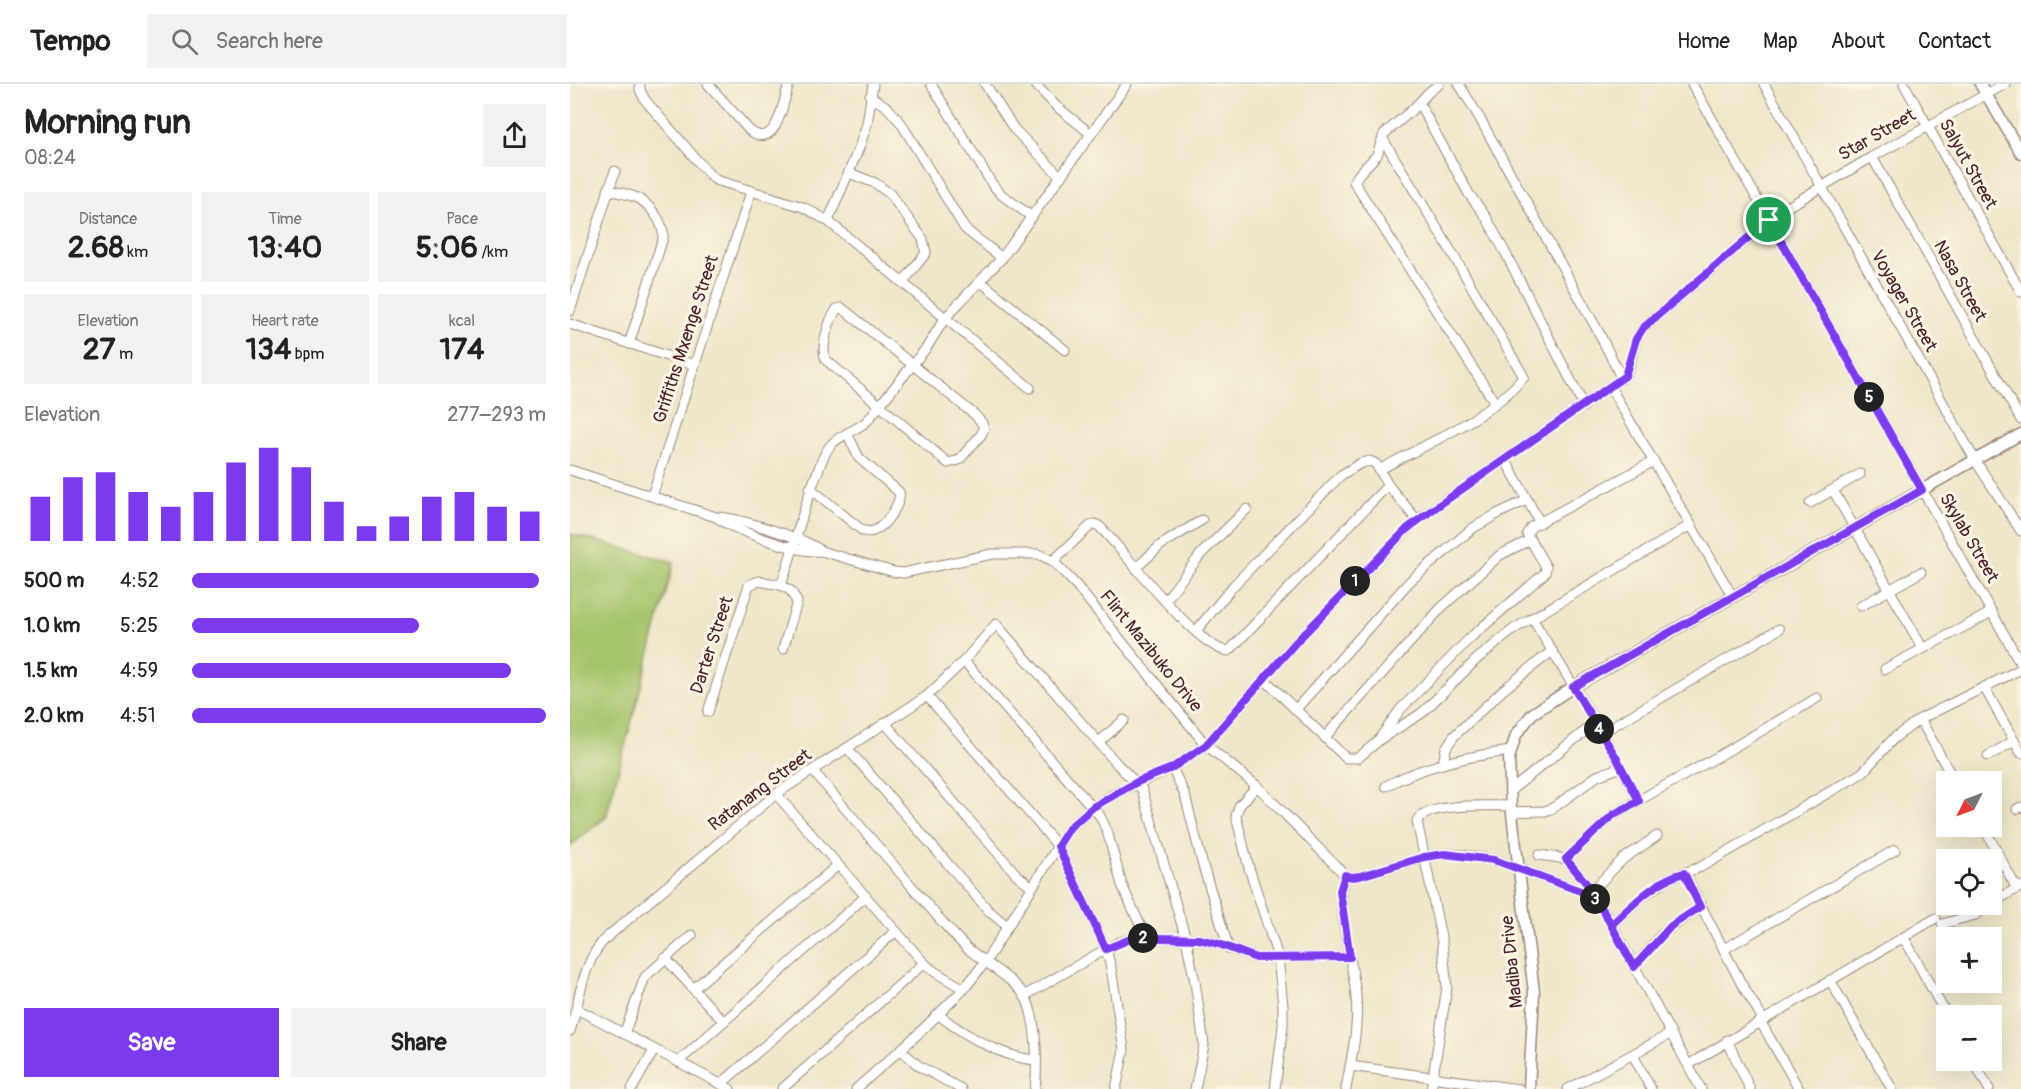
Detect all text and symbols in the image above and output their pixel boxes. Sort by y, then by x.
search box [147,14,567,68]
text: Tempo [30,24,111,59]
icon: search [168,25,201,58]
text: Search here [216,27,323,55]
text: Home [1677,28,1730,55]
text: Map [1763,28,1798,55]
text: About [1831,28,1885,55]
text: Contact [1918,28,1991,55]
text: Morning run [24,102,191,143]
street label: Star Street [1834,103,1920,166]
button: share [483,104,546,167]
street label: Salyut Street [1934,115,2003,214]
text: 08:24 [24,145,76,170]
pin [1743,194,1794,245]
icon: arrive [1752,203,1785,236]
text: Distance [79,209,137,229]
text: Time [268,209,302,229]
text: Pace [446,209,478,229]
text: 2.68 [68,229,124,266]
text: 13:40 [248,229,322,266]
text: 5:06 [416,229,478,266]
street label: Nasa Street [1928,236,1992,326]
text: km [124,242,148,262]
text: /km [478,242,508,262]
street label: Voyager Street [1866,246,1943,357]
street label: Griffiths Mxenge Street [648,251,724,426]
text: Elevation [78,311,138,331]
text: Heart rate [251,311,319,331]
text: kcal [449,311,475,331]
text: 27 [83,331,115,368]
text: 134 [246,331,291,368]
text: 174 [440,331,485,368]
text: m [115,344,133,364]
text: bpm [291,344,324,364]
pin: 5 [1854,382,1884,412]
text: 5 [1865,387,1873,407]
text: Elevation [24,402,100,427]
text: 277–293 m [447,402,546,427]
street label: Skylab Street [1934,489,2004,588]
pin: 1 [1340,566,1370,596]
text: 500 m [24,568,84,593]
text: 4:52 [120,568,159,593]
text: 1 [1352,571,1358,591]
street label: Flint Mazibuko Drive [1095,585,1207,717]
street label: Darter Street [685,593,739,697]
text: 1.0 km [24,613,80,638]
text: 5:25 [120,613,158,638]
text: 1.5 km [24,658,77,683]
text: 4:59 [120,658,158,683]
text: 2.0 km [24,703,84,728]
text: 4:51 [120,703,156,728]
pin: 4 [1584,714,1614,744]
text: 4 [1594,719,1604,739]
street label: Ratanang Street [704,743,817,836]
north arrow [1936,771,2002,837]
map controls [1936,771,2002,1071]
button: locate [1936,849,2002,915]
pin: 3 [1580,884,1610,914]
text: 3 [1591,889,1599,909]
street label: Madiba Drive [1496,914,1528,1009]
pin: 2 [1128,923,1158,953]
button: + [1936,927,2002,993]
text: 2 [1139,928,1147,948]
button: − [1936,1005,2002,1071]
button: Save [24,1008,279,1077]
button: Share [291,1008,546,1077]

